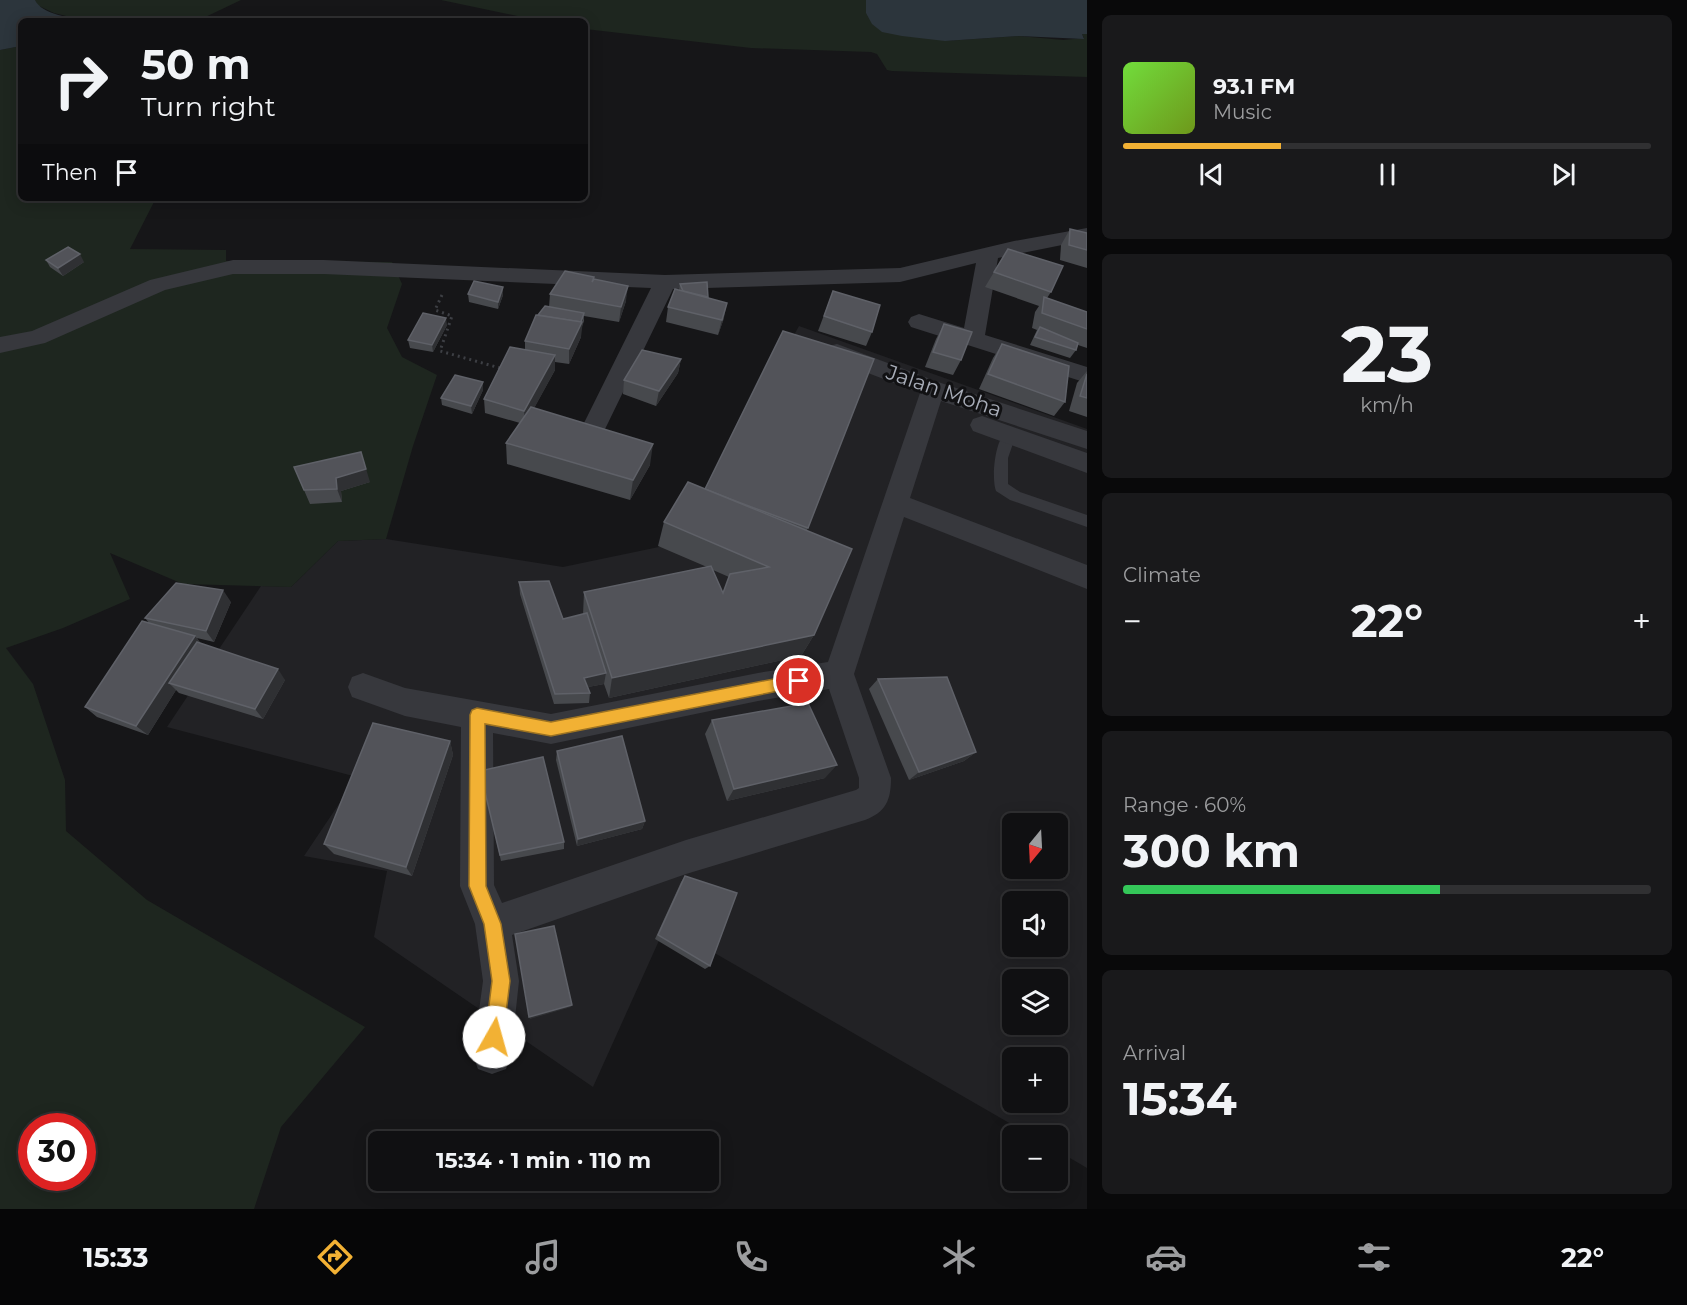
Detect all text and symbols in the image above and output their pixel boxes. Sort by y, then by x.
text: 50 m [141,38,250,90]
icon: right [42,42,120,120]
text: 93.1 FM [1213,73,1295,100]
text: Turn right [141,90,276,123]
text: Music [1213,100,1272,124]
icon: arrive [110,156,143,189]
icon: previous [1195,158,1228,191]
icon: pause [1371,158,1404,191]
icon: next [1547,158,1580,191]
text: Then [42,159,98,186]
text: 23 [1341,306,1433,402]
street label: Jalan Moha [882,359,1005,422]
text: km/h [1360,393,1414,417]
text: Climate [1123,563,1201,587]
text: 22° [1351,593,1423,648]
text: − [1123,601,1142,641]
text: + [1632,601,1651,641]
pin [773,655,824,706]
icon: arrive [782,664,815,697]
text: Range · 60% [1123,793,1246,817]
north arrow [1002,813,1068,879]
map controls [1002,813,1068,1191]
text: 300 km [1123,823,1300,878]
button: sound [1002,891,1068,957]
button: layers [1002,969,1068,1035]
position arrow [462,1005,526,1069]
text: Arrival [1123,1041,1186,1065]
button: + [1002,1047,1068,1113]
text: 15:34 [1123,1071,1237,1126]
speed limit sign: 30 [18,1113,96,1191]
button: − [1002,1125,1068,1191]
text: 15:34 · 1 min · 110 m [436,1147,651,1174]
icon: directions [314,1236,356,1278]
icon: music [522,1236,564,1278]
icon: phone [730,1236,772,1278]
icon: climate [938,1236,980,1278]
icon: car [1145,1236,1187,1278]
icon: filters [1353,1236,1395,1278]
text: 15:33 [83,1241,148,1274]
text: 22° [1561,1241,1604,1274]

